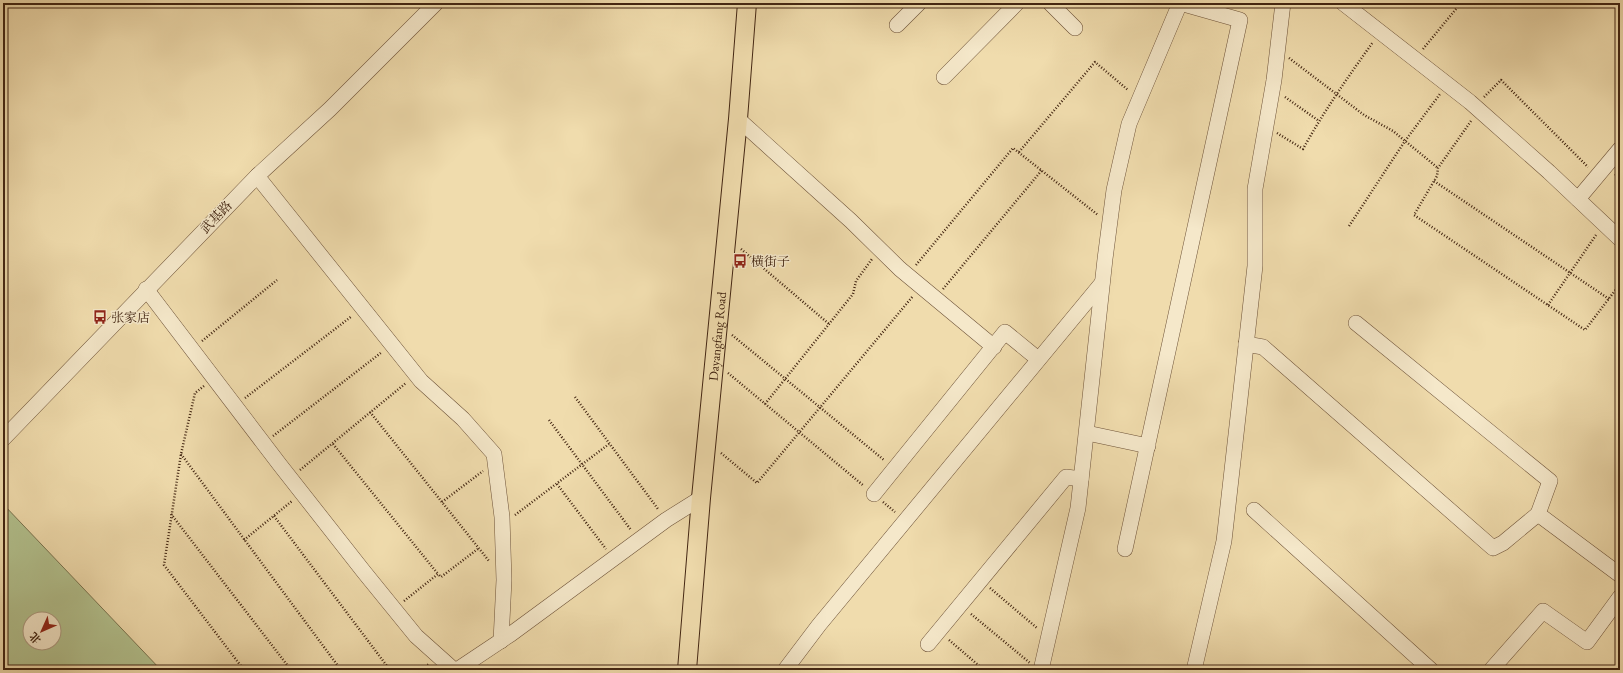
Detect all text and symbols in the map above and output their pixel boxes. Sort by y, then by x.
street label: 武基路 [196,197,236,237]
bus stop icon: 横街子 [732,253,748,269]
place label: 横街子 [751,253,790,270]
street label: Dayangfang Road [704,291,730,382]
bus stop icon: 张家店 [92,309,108,325]
place label: 张家店 [111,309,150,326]
north arrow [22,611,62,651]
text: 北 [26,629,44,647]

